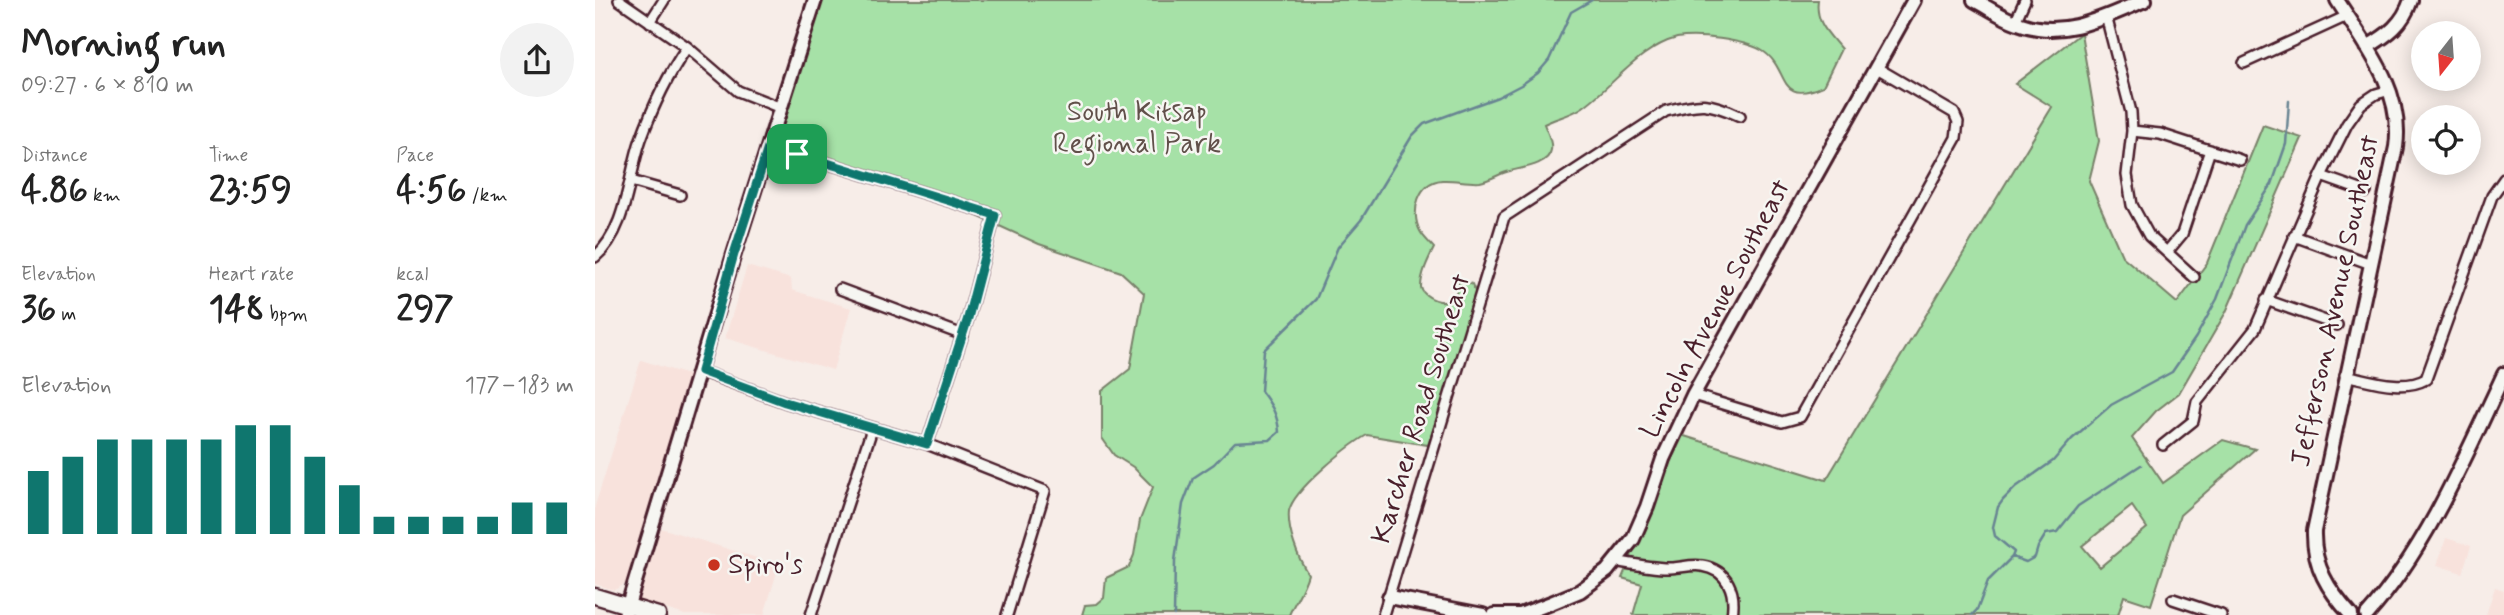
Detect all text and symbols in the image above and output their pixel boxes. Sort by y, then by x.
text: Morning run [21,20,226,69]
north arrow [2411,21,2481,91]
map controls [2411,21,2481,175]
button: share [500,23,574,97]
text: 09:27 · 6 × 810 m [21,71,194,101]
park label: South Kitsap Regional Park [1053,94,1221,166]
button: locate [2411,105,2481,175]
pin [767,124,827,184]
street label: Jefferson Avenue Southeast [2283,131,2389,470]
icon: arrive [778,135,816,173]
text: Distance [21,143,88,168]
text: Time [209,143,248,168]
text: Pace [396,143,434,168]
text: 4.86 [21,168,88,214]
text: 23:59 [209,168,292,214]
text: 4:56 [396,168,466,214]
street label: Lincoln Avenue Southeast [1632,173,1800,445]
text: km [88,183,121,208]
text: /km [466,183,508,208]
text: Elevation [21,262,96,287]
text: Heart rate [209,262,294,287]
text: kcal [396,262,428,287]
street label: Karcher Road Southeast [1363,269,1481,548]
text: 36 [21,287,56,333]
text: 148 [209,287,264,333]
text: 297 [396,287,454,333]
text: m [56,302,76,327]
text: bpm [264,302,308,327]
text: Elevation [21,371,112,401]
text: 177–183 m [465,371,574,401]
place label: Spiro's [728,547,803,584]
marker: Spiro's [706,557,722,573]

